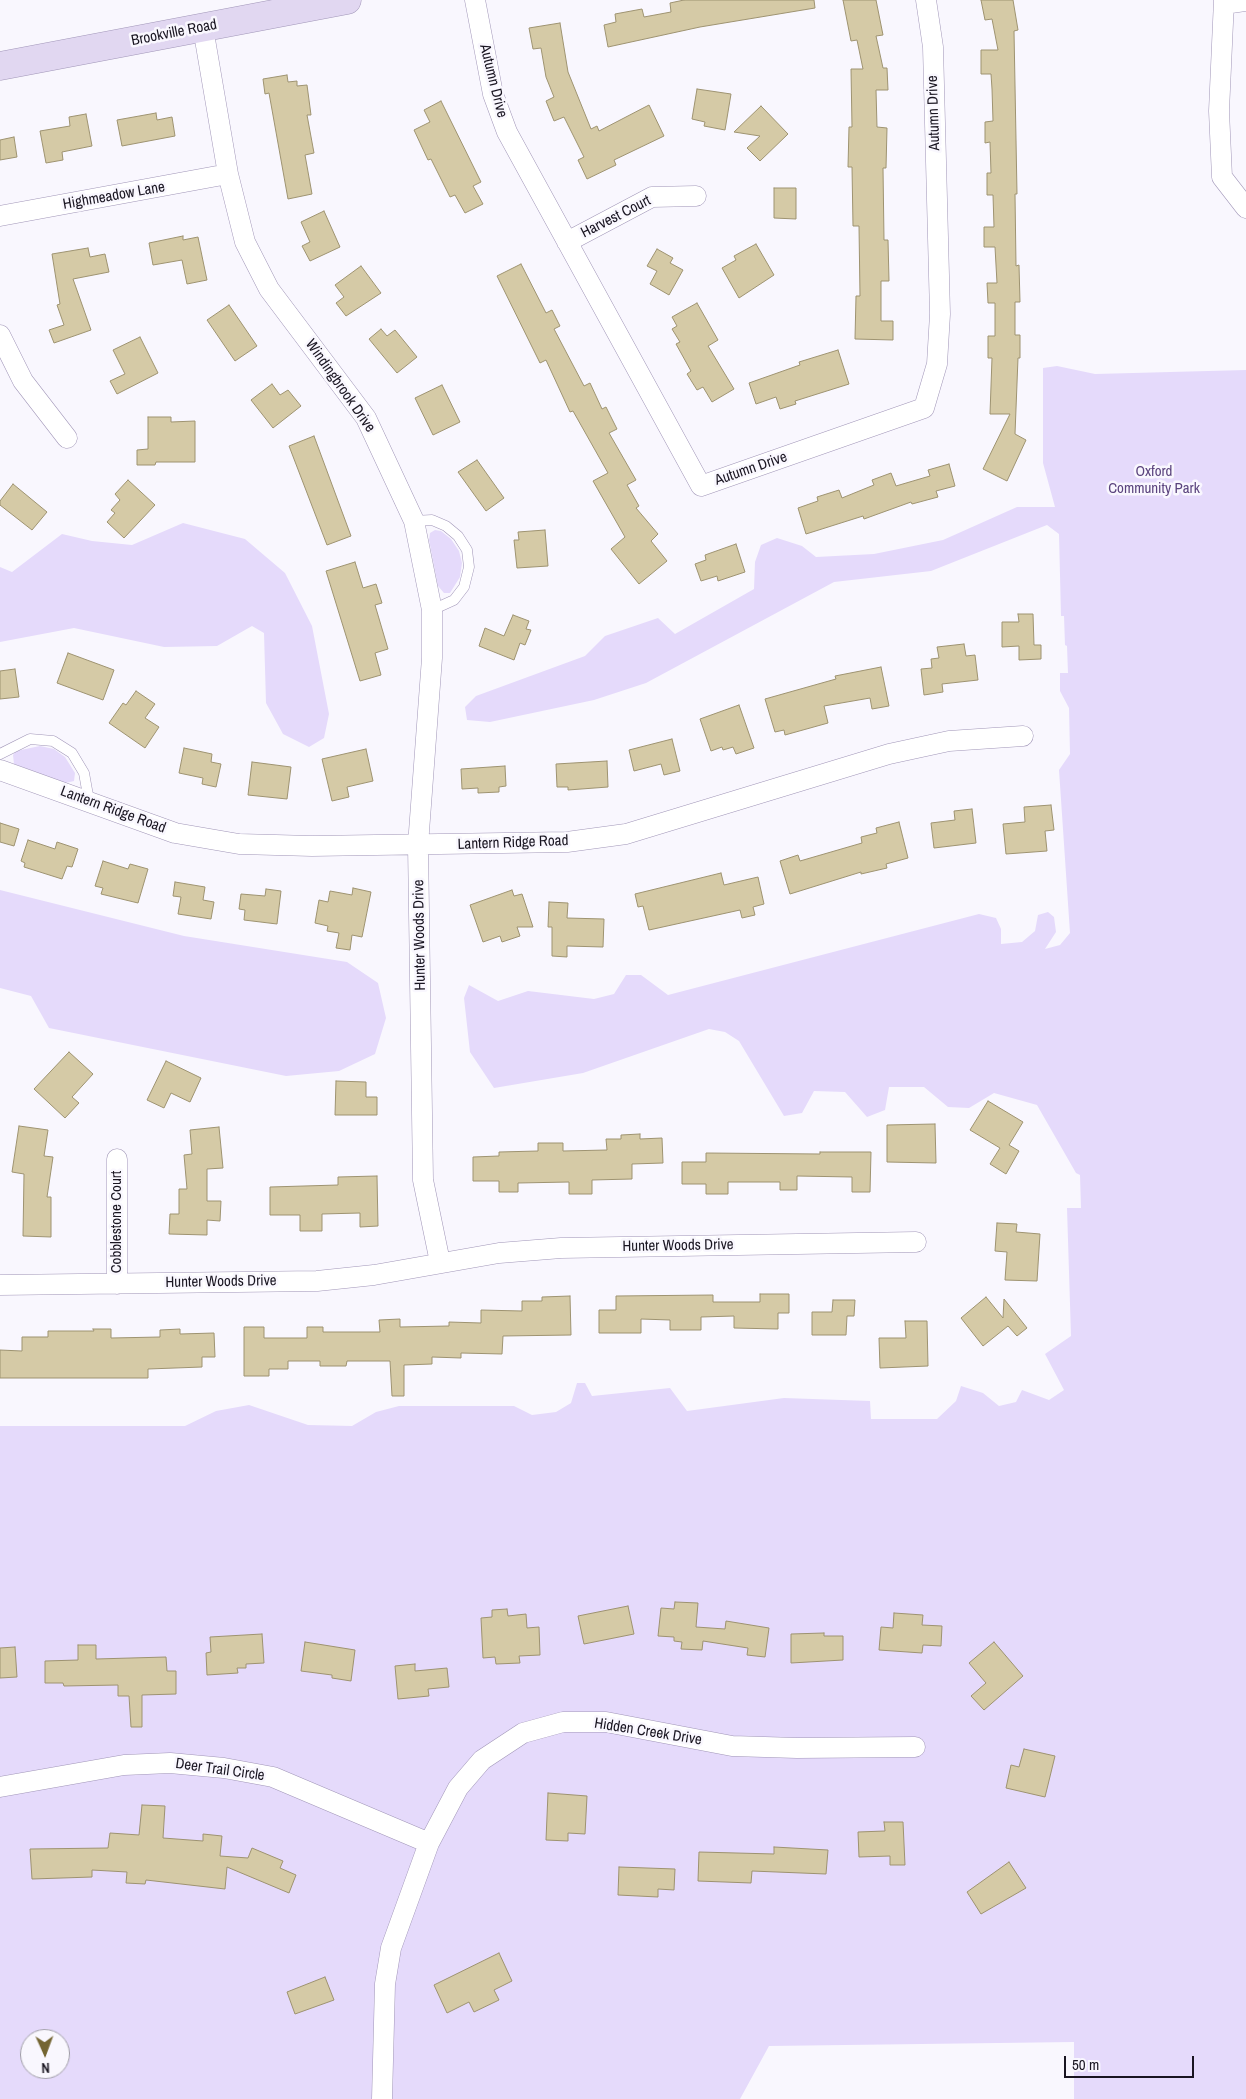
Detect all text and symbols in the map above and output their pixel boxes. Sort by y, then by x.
street label: Brookville Road [130,16,218,50]
street label: Autumn Drive [475,42,511,120]
street label: Autumn Drive [924,75,944,151]
street label: Highmeadow Lane [62,178,166,214]
street label: Harvest Court [578,192,654,242]
street label: Windingbrook Drive [301,336,379,436]
street label: Autumn Drive [713,448,789,490]
park label: Oxford Community Park [1108,463,1200,498]
street label: Lantern Ridge Road [58,783,168,837]
street label: Lantern Ridge Road [457,832,569,854]
street label: Hunter Woods Drive [410,879,430,991]
street label: Cobblestone Court [108,1171,126,1273]
street label: Hunter Woods Drive [622,1236,734,1256]
street label: Hunter Woods Drive [165,1272,277,1292]
street label: Hidden Creek Drive [593,1715,703,1749]
street label: Deer Trail Circle [174,1755,266,1785]
north arrow [20,2029,70,2079]
scale bar [1066,2046,1196,2078]
text: 50 m [1072,2054,1099,2075]
text: N [41,2059,50,2077]

